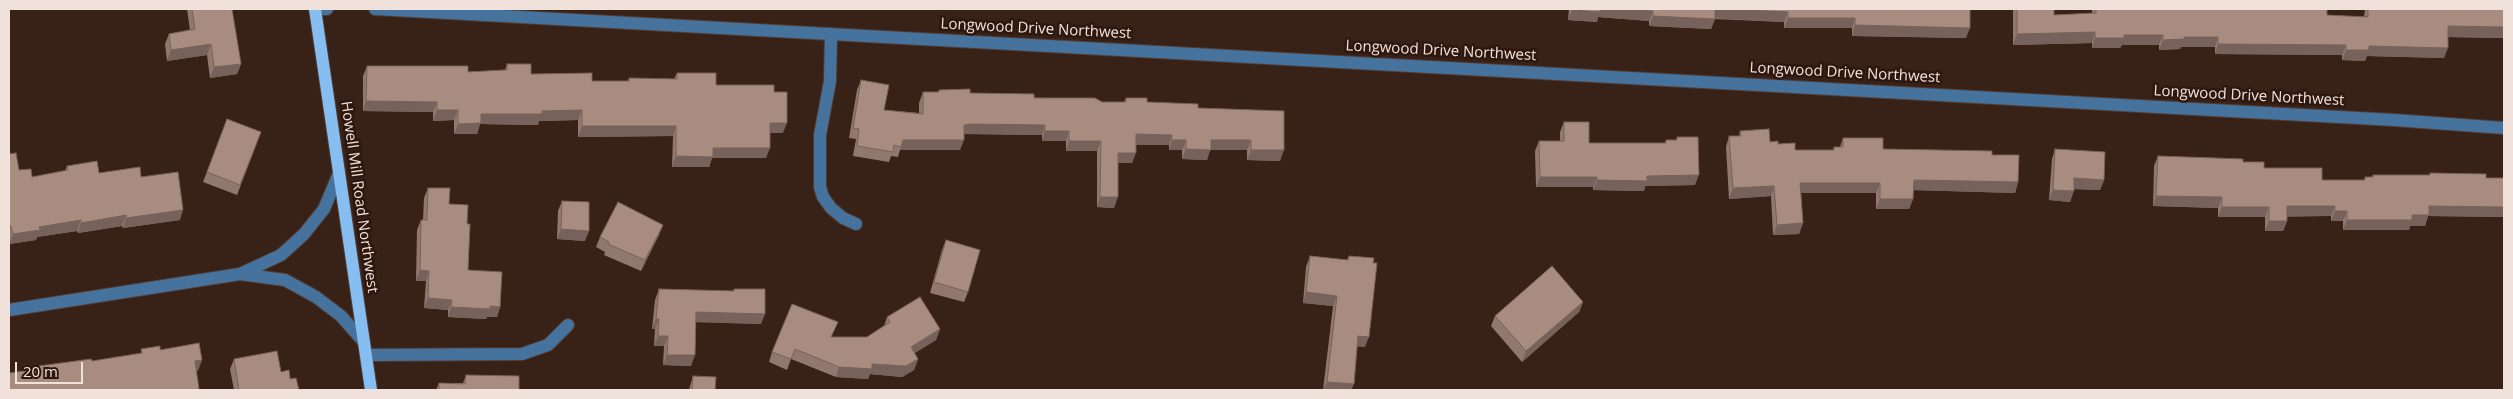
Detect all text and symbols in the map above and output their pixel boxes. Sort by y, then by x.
street label: Longwood Drive Northwest [940,15,1132,43]
street label: Longwood Drive Northwest [1345,37,1537,65]
street label: Longwood Drive Northwest [1749,59,1941,87]
street label: Longwood Drive Northwest [2153,82,2345,110]
street label: Howell Mill Road Northwest [337,100,381,294]
scale bar [18,352,85,384]
text: 20 m [23,361,58,381]

